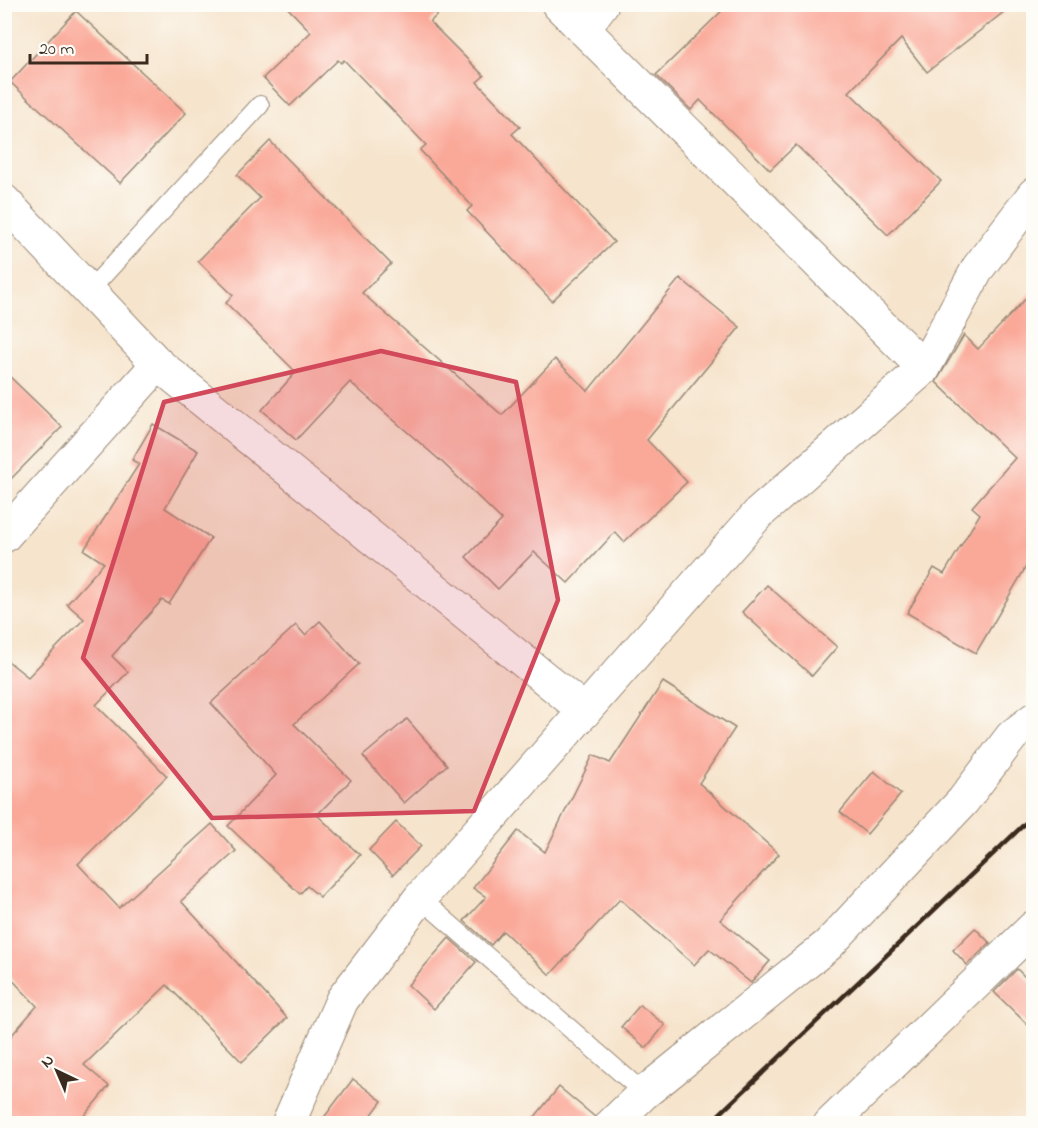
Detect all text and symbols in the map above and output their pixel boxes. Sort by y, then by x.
scale bar [30,27,147,65]
text: 20 m [39,37,74,63]
north arrow [27,1041,87,1101]
text: N [36,1049,60,1074]

